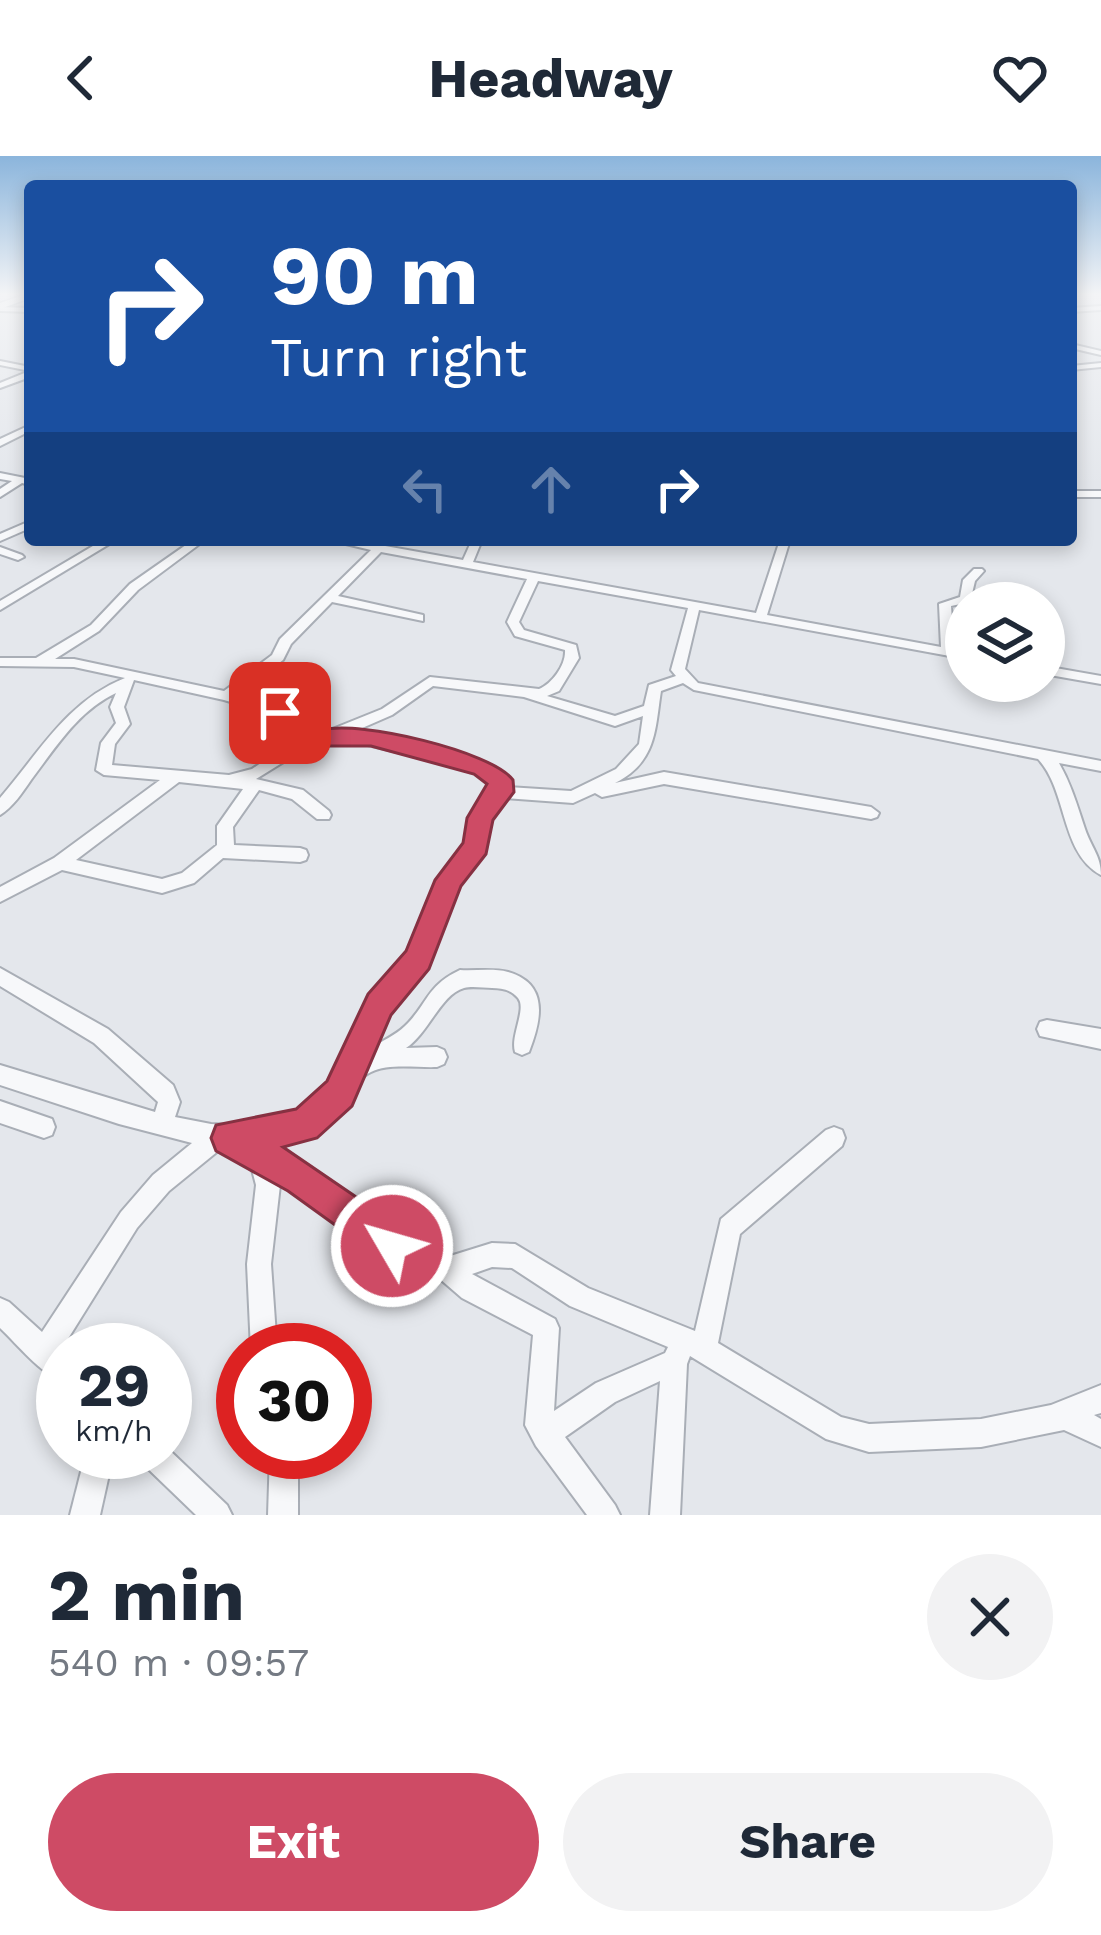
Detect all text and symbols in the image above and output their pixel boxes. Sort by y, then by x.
icon: back [48,45,114,111]
icon: heart [987,45,1053,111]
text: Headway [428,47,673,110]
text: 90 m [270,226,479,324]
icon: right [72,228,228,384]
text: Turn right [270,326,527,389]
icon: left [392,456,458,522]
icon: ahead [518,456,584,522]
icon: right [644,456,710,522]
map controls [945,582,1065,702]
button: layers [945,582,1065,702]
pin [229,662,331,764]
icon: arrive [247,680,313,746]
position arrow [329,1183,455,1309]
speed limit sign: 30 [216,1323,372,1479]
text: 29 [78,1350,150,1421]
text: km/h [75,1413,153,1448]
text: 2 min [48,1553,245,1637]
button: close [927,1554,1053,1680]
text: 540 m · 09:57 [48,1640,309,1685]
button: Exit [48,1773,539,1911]
button: Share [563,1773,1053,1911]

